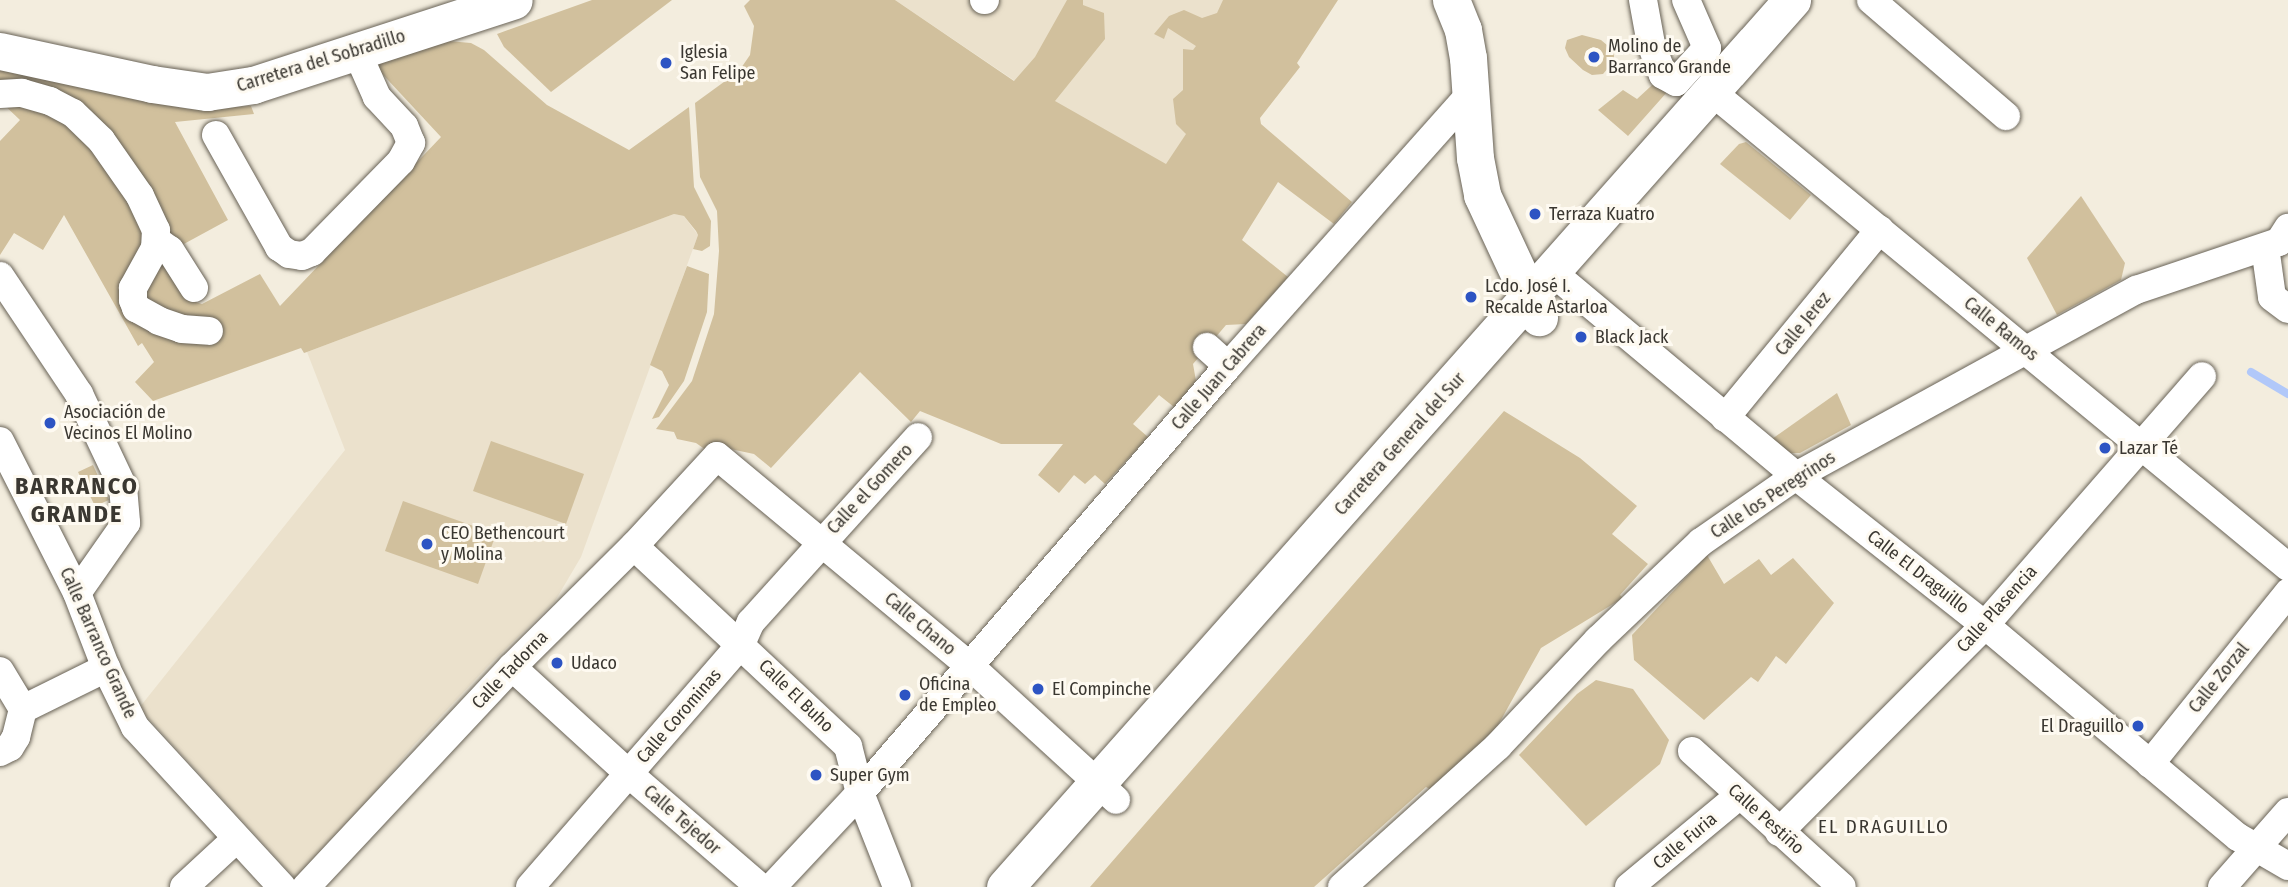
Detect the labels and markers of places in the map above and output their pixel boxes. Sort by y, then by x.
place label: Molino de Barranco Grande [1608,36,1731,78]
place label: Iglesia San Felipe [680,42,755,84]
marker: Molino de Barranco Grande [1586,49,1602,65]
marker: Iglesia San Felipe [658,55,674,71]
place label: Terraza Kuatro [1549,203,1655,225]
marker: Terraza Kuatro [1527,206,1543,222]
place label: Lcdo. José I. Recalde Astarloa [1485,276,1608,318]
marker: Lcdo. José I. Recalde Astarloa [1463,289,1479,305]
place label: Black Jack [1595,326,1668,348]
marker: Black Jack [1573,329,1589,345]
place label: Asociación de Vecinos El Molino [64,402,193,444]
marker: Asociación de Vecinos El Molino [42,415,58,431]
place label: Lazar Té [2119,437,2178,459]
marker: Lazar Té [2097,440,2113,456]
place label: CEO Bethencourt y Molina [441,523,565,566]
marker: CEO Bethencourt y Molina [419,536,435,552]
place label: Udaco [571,652,617,674]
marker: Udaco [549,655,565,671]
place label: Oficina de Empleo [919,674,996,716]
place label: El Compinche [1052,678,1151,700]
marker: El Compinche [1030,681,1046,697]
marker: Oficina de Empleo [897,687,913,703]
place label: El Draguillo [2041,715,2124,737]
marker: El Draguillo [2130,718,2146,734]
place label: Super Gym [830,764,910,786]
marker: Super Gym [808,767,824,783]

